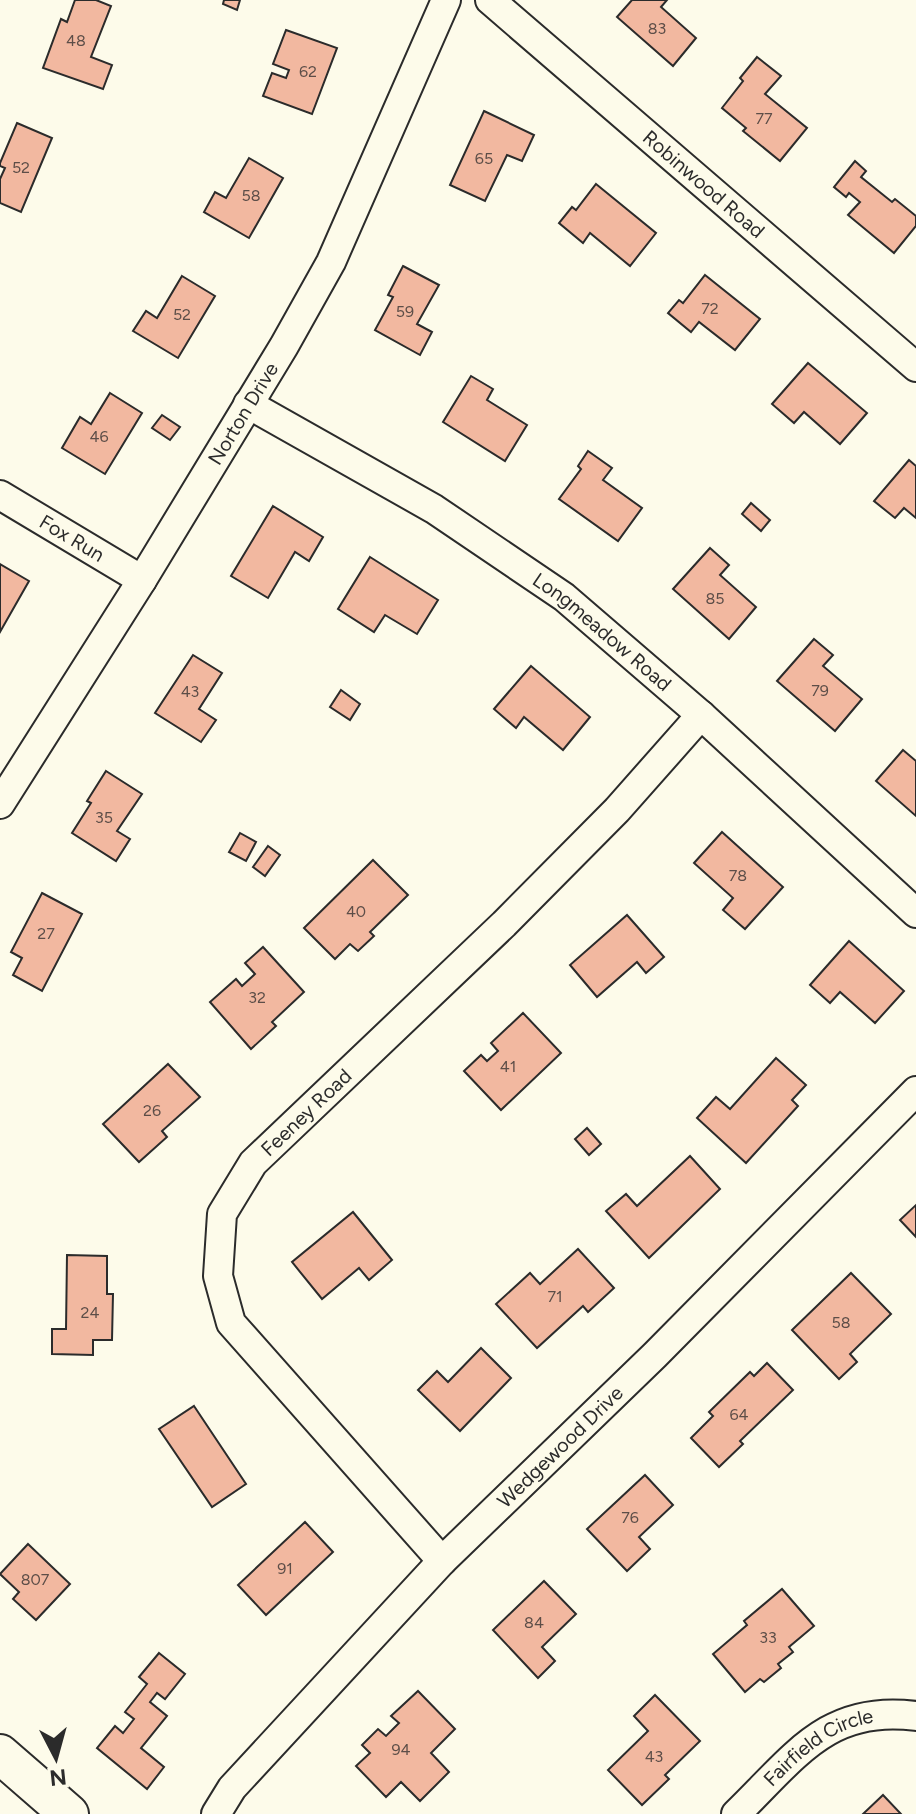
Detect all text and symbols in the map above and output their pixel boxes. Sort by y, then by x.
house number: 83 [648,19,666,38]
house number: 48 [66,31,86,50]
house number: 62 [299,62,317,81]
house number: 77 [755,109,773,128]
street label: Robinwood Road [638,125,769,243]
house number: 65 [475,149,493,168]
house number: 52 [12,158,30,177]
house number: 58 [241,186,261,205]
house number: 72 [701,299,719,318]
house number: 59 [396,302,414,321]
house number: 52 [173,305,191,324]
street label: Norton Drive [203,358,283,469]
house number: 46 [90,427,109,446]
street label: Fox Run [35,509,109,567]
street label: Longmeadow Road [528,567,676,696]
house number: 85 [705,589,725,608]
house number: 79 [811,681,829,700]
house number: 43 [181,682,199,701]
house number: 35 [95,808,113,827]
house number: 78 [729,866,747,885]
house number: 40 [346,902,366,921]
house number: 27 [37,924,55,943]
house number: 32 [248,988,266,1007]
house number: 41 [500,1057,516,1076]
street label: Feeney Road [256,1064,356,1161]
house number: 26 [143,1101,161,1120]
house number: 71 [547,1287,563,1306]
house number: 24 [81,1303,99,1322]
house number: 58 [831,1313,851,1332]
street label: Wedgewood Drive [492,1381,628,1513]
house number: 64 [730,1405,749,1424]
house number: 76 [621,1508,639,1527]
house number: 91 [277,1559,293,1578]
house number: 807 [21,1570,50,1589]
house number: 84 [524,1613,544,1632]
house number: 33 [759,1628,777,1647]
street label: Fairfield Circle [758,1704,875,1791]
north arrow [16,1718,96,1798]
house number: 94 [392,1740,411,1759]
house number: 43 [645,1747,663,1766]
text: N [48,1763,68,1792]

